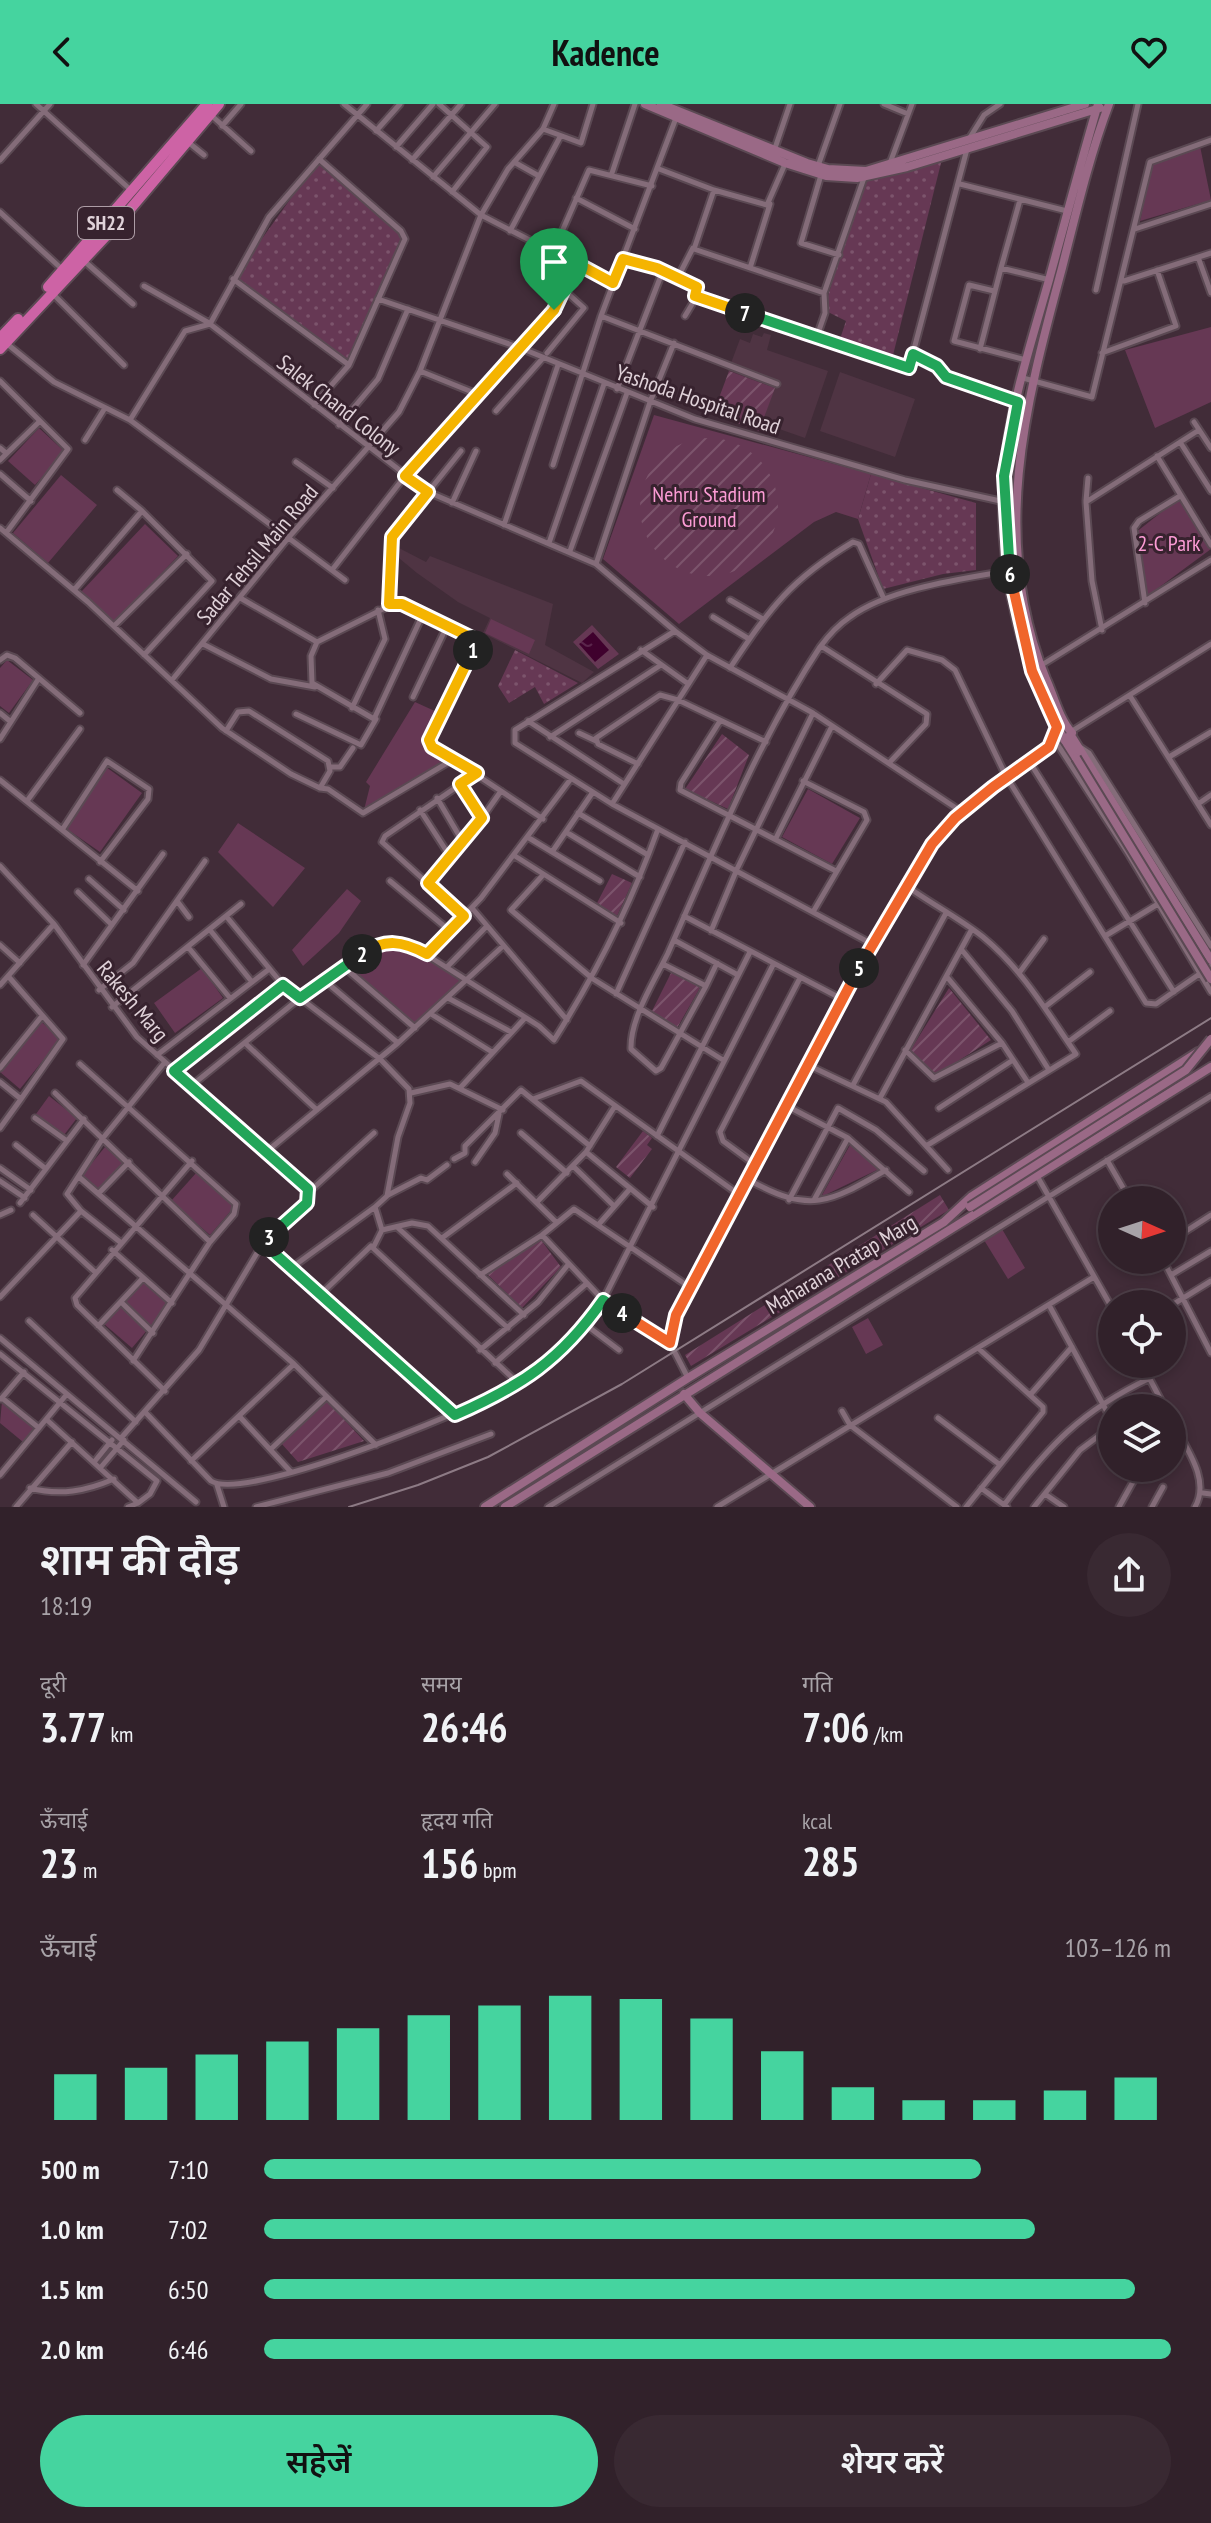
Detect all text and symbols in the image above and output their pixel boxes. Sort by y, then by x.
text: Kadence [551,29,660,76]
icon: back [40,30,84,74]
icon: heart [1127,30,1171,74]
road number: SH22 [78,207,134,239]
pin [520,228,588,310]
icon: arrive [532,240,576,284]
pin: 7 [725,293,765,333]
text: 7 [740,299,750,327]
street label: Salek Chand Colony [272,348,407,462]
street label: Yashoda Hospital Road [612,358,784,440]
street label: Sadar Tehsil Main Road [190,478,324,630]
park label: Nehru Stadium Ground [652,480,766,533]
park label: 2-C Park [1137,529,1201,557]
pin: 6 [990,554,1030,594]
text: 6 [1005,560,1015,588]
pin: 1 [453,630,493,670]
text: 1 [468,636,478,664]
pin: 2 [342,934,382,974]
text: 2 [357,940,367,968]
pin: 5 [839,948,879,988]
text: 5 [854,954,864,982]
street label: Rakesh Marg [91,955,175,1047]
north arrow [1098,1186,1186,1274]
map controls [1098,1186,1186,1482]
street label: Maharana Pratap Marg [761,1208,921,1320]
pin: 3 [249,1217,289,1257]
text: 3 [264,1223,274,1251]
button: locate [1098,1290,1186,1378]
pin: 4 [602,1293,642,1333]
text: 4 [617,1299,627,1327]
button: layers [1098,1394,1186,1482]
text: शाम की दौड़ [40,1530,239,1587]
button: share [1087,1533,1171,1617]
text: 18:19 [40,1589,92,1622]
text: दूरी [40,1670,66,1698]
text: समय [421,1670,462,1698]
text: गति [802,1670,833,1698]
text: 3.77 [40,1701,106,1753]
text: 26:46 [421,1701,508,1753]
text: 7:06 [802,1701,869,1753]
text: km [106,1720,133,1748]
text: /km [869,1720,903,1748]
text: ऊँचाई [40,1806,88,1834]
text: हृदय गति [421,1806,493,1834]
text: kcal [802,1807,832,1835]
text: 285 [802,1835,859,1887]
text: 23 [40,1837,78,1889]
text: 156 [421,1837,478,1889]
text: m [78,1856,97,1884]
text: bpm [478,1856,516,1884]
text: ऊँचाई [40,1931,96,1964]
text: 103–126 m [1065,1931,1171,1964]
text: 500 m [40,2153,100,2186]
text: 7:10 [168,2153,208,2186]
text: 1.0 km [40,2213,104,2246]
text: 7:02 [168,2213,208,2246]
text: 1.5 km [40,2273,104,2306]
text: 6:50 [168,2273,208,2306]
text: 2.0 km [40,2333,104,2366]
text: 6:46 [168,2333,208,2366]
button: सहेजें [40,2415,598,2507]
button: शेयर करें [614,2415,1171,2507]

